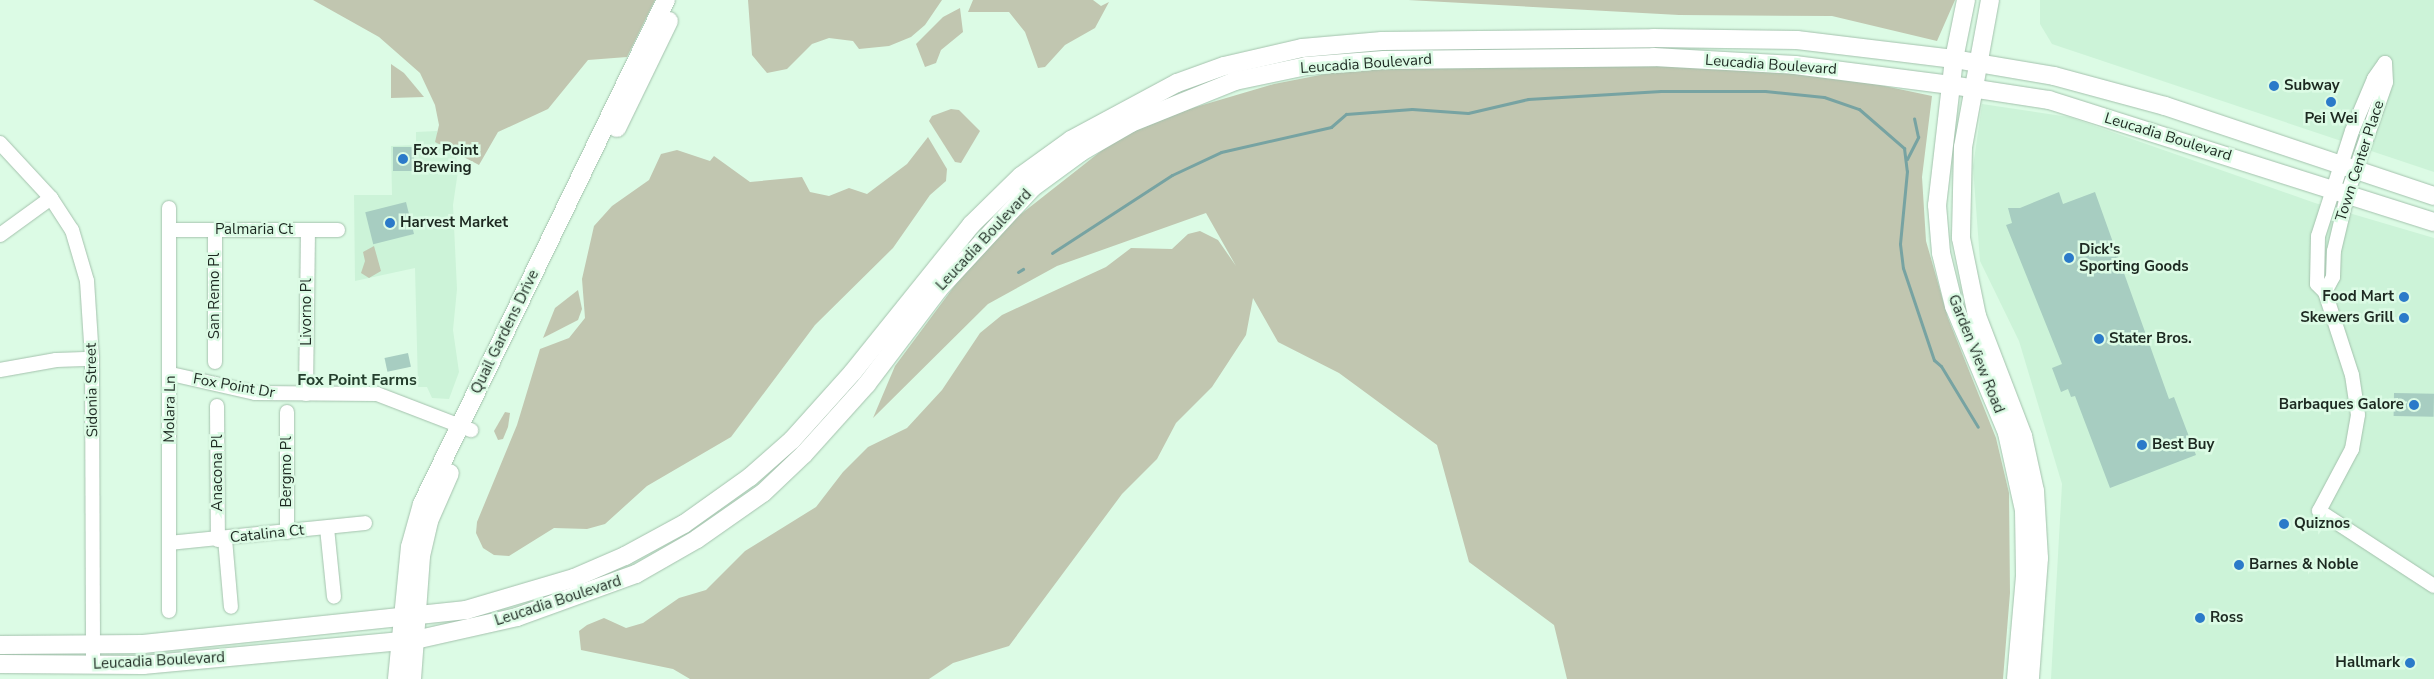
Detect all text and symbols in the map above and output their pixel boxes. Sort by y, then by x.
street label: Leucadia Boulevard [1300,50,1432,78]
street label: Leucadia Boulevard [1705,51,1837,79]
place label: Subway [2284,77,2340,95]
marker: Subway [2268,80,2280,92]
marker: Pei Wei [2325,96,2337,108]
street label: Town Center Place [2332,98,2388,224]
street label: Leucadia Boulevard [2102,109,2234,165]
place label: Pei Wei [2304,110,2358,128]
place label: Fox Point Brewing [413,141,478,176]
marker: Fox Point Brewing [397,153,409,165]
street label: Leucadia Boulevard [932,186,1036,294]
place label: Harvest Market [400,214,508,232]
marker: Harvest Market [384,217,396,229]
street label: Palmaria Ct [215,221,293,239]
place label: Dick's Sporting Goods [2079,240,2189,275]
marker: Dick's Sporting Goods [2063,252,2075,264]
street label: San Remo Pl [206,253,224,339]
street label: Quail Gardens Drive [467,267,543,397]
street label: Livorno Pl [298,278,316,346]
place label: Food Mart [2322,288,2394,306]
marker: Food Mart [2398,291,2410,303]
street label: Garden View Road [1944,292,2008,416]
place label: Skewers Grill [2300,309,2394,327]
marker: Skewers Grill [2398,312,2410,324]
place label: Stater Bros. [2109,330,2192,348]
marker: Stater Bros. [2093,333,2105,345]
street label: Sidonia Street [82,343,102,437]
street label: Fox Point Dr [192,370,276,402]
district label: Fox Point Farms [297,370,417,390]
street label: Molara Ln [160,375,180,443]
place label: Barbaques Galore [2279,396,2404,414]
marker: Barbaques Galore [2408,399,2420,411]
street label: Anacona Pl [209,435,227,511]
street label: Bergmo Pl [278,436,296,508]
place label: Best Buy [2152,436,2214,454]
marker: Best Buy [2136,439,2148,451]
place label: Quiznos [2294,515,2350,533]
marker: Quiznos [2278,518,2290,530]
street label: Catalina Ct [229,521,305,547]
place label: Barnes & Noble [2249,556,2358,574]
marker: Barnes & Noble [2233,559,2245,571]
street label: Leucadia Boulevard [492,572,624,630]
place label: Ross [2210,609,2243,627]
marker: Ross [2194,612,2206,624]
street label: Leucadia Boulevard [93,649,225,673]
place label: Hallmark [2335,654,2400,672]
marker: Hallmark [2404,657,2416,669]

